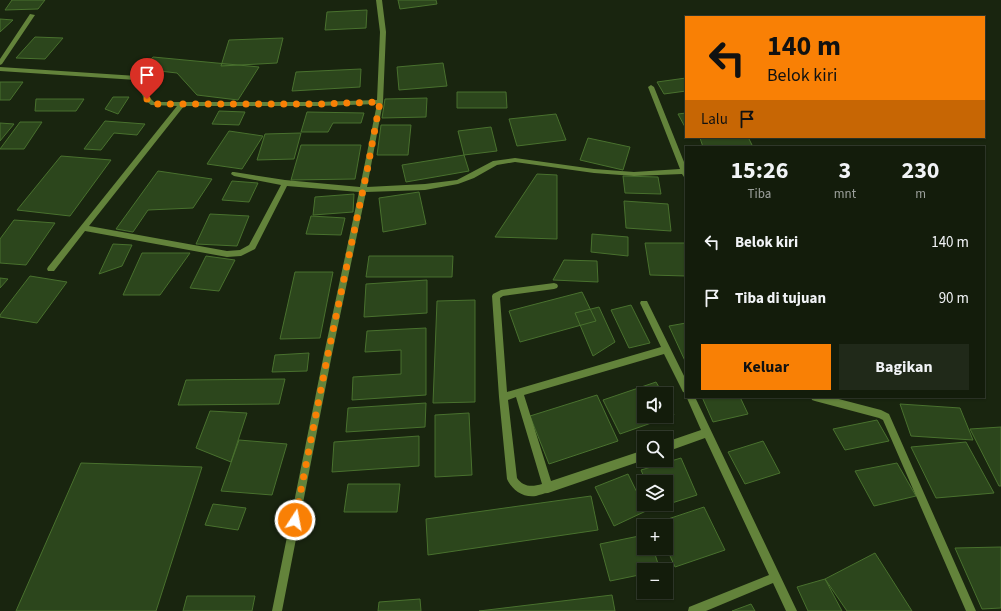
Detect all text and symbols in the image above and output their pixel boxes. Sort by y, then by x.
text: 140 m [767,26,841,66]
icon: left [701,32,753,84]
pin [130,58,164,99]
text: Belok kiri [767,63,837,88]
icon: arrive [136,64,158,86]
icon: arrive [736,108,758,130]
text: Lalu [701,109,728,130]
text: 15:26 [730,153,788,188]
text: 3 [839,153,851,188]
text: 230 [902,153,940,188]
text: Tiba [748,185,771,203]
text: mnt [834,185,856,203]
text: m [915,185,926,203]
icon: left [701,231,723,253]
text: Belok kiri [735,232,798,253]
text: 140 m [931,232,969,253]
icon: arrive [701,287,723,309]
text: Tiba di tujuan [735,288,826,309]
text: 90 m [939,288,969,309]
button: Keluar [701,344,831,390]
button: Bagikan [839,344,969,390]
map controls [637,387,673,599]
button: sound [637,387,673,423]
button: search [637,431,673,467]
button: layers [637,475,673,511]
position arrow [274,499,316,541]
button: + [637,519,673,555]
button: − [637,563,673,599]

